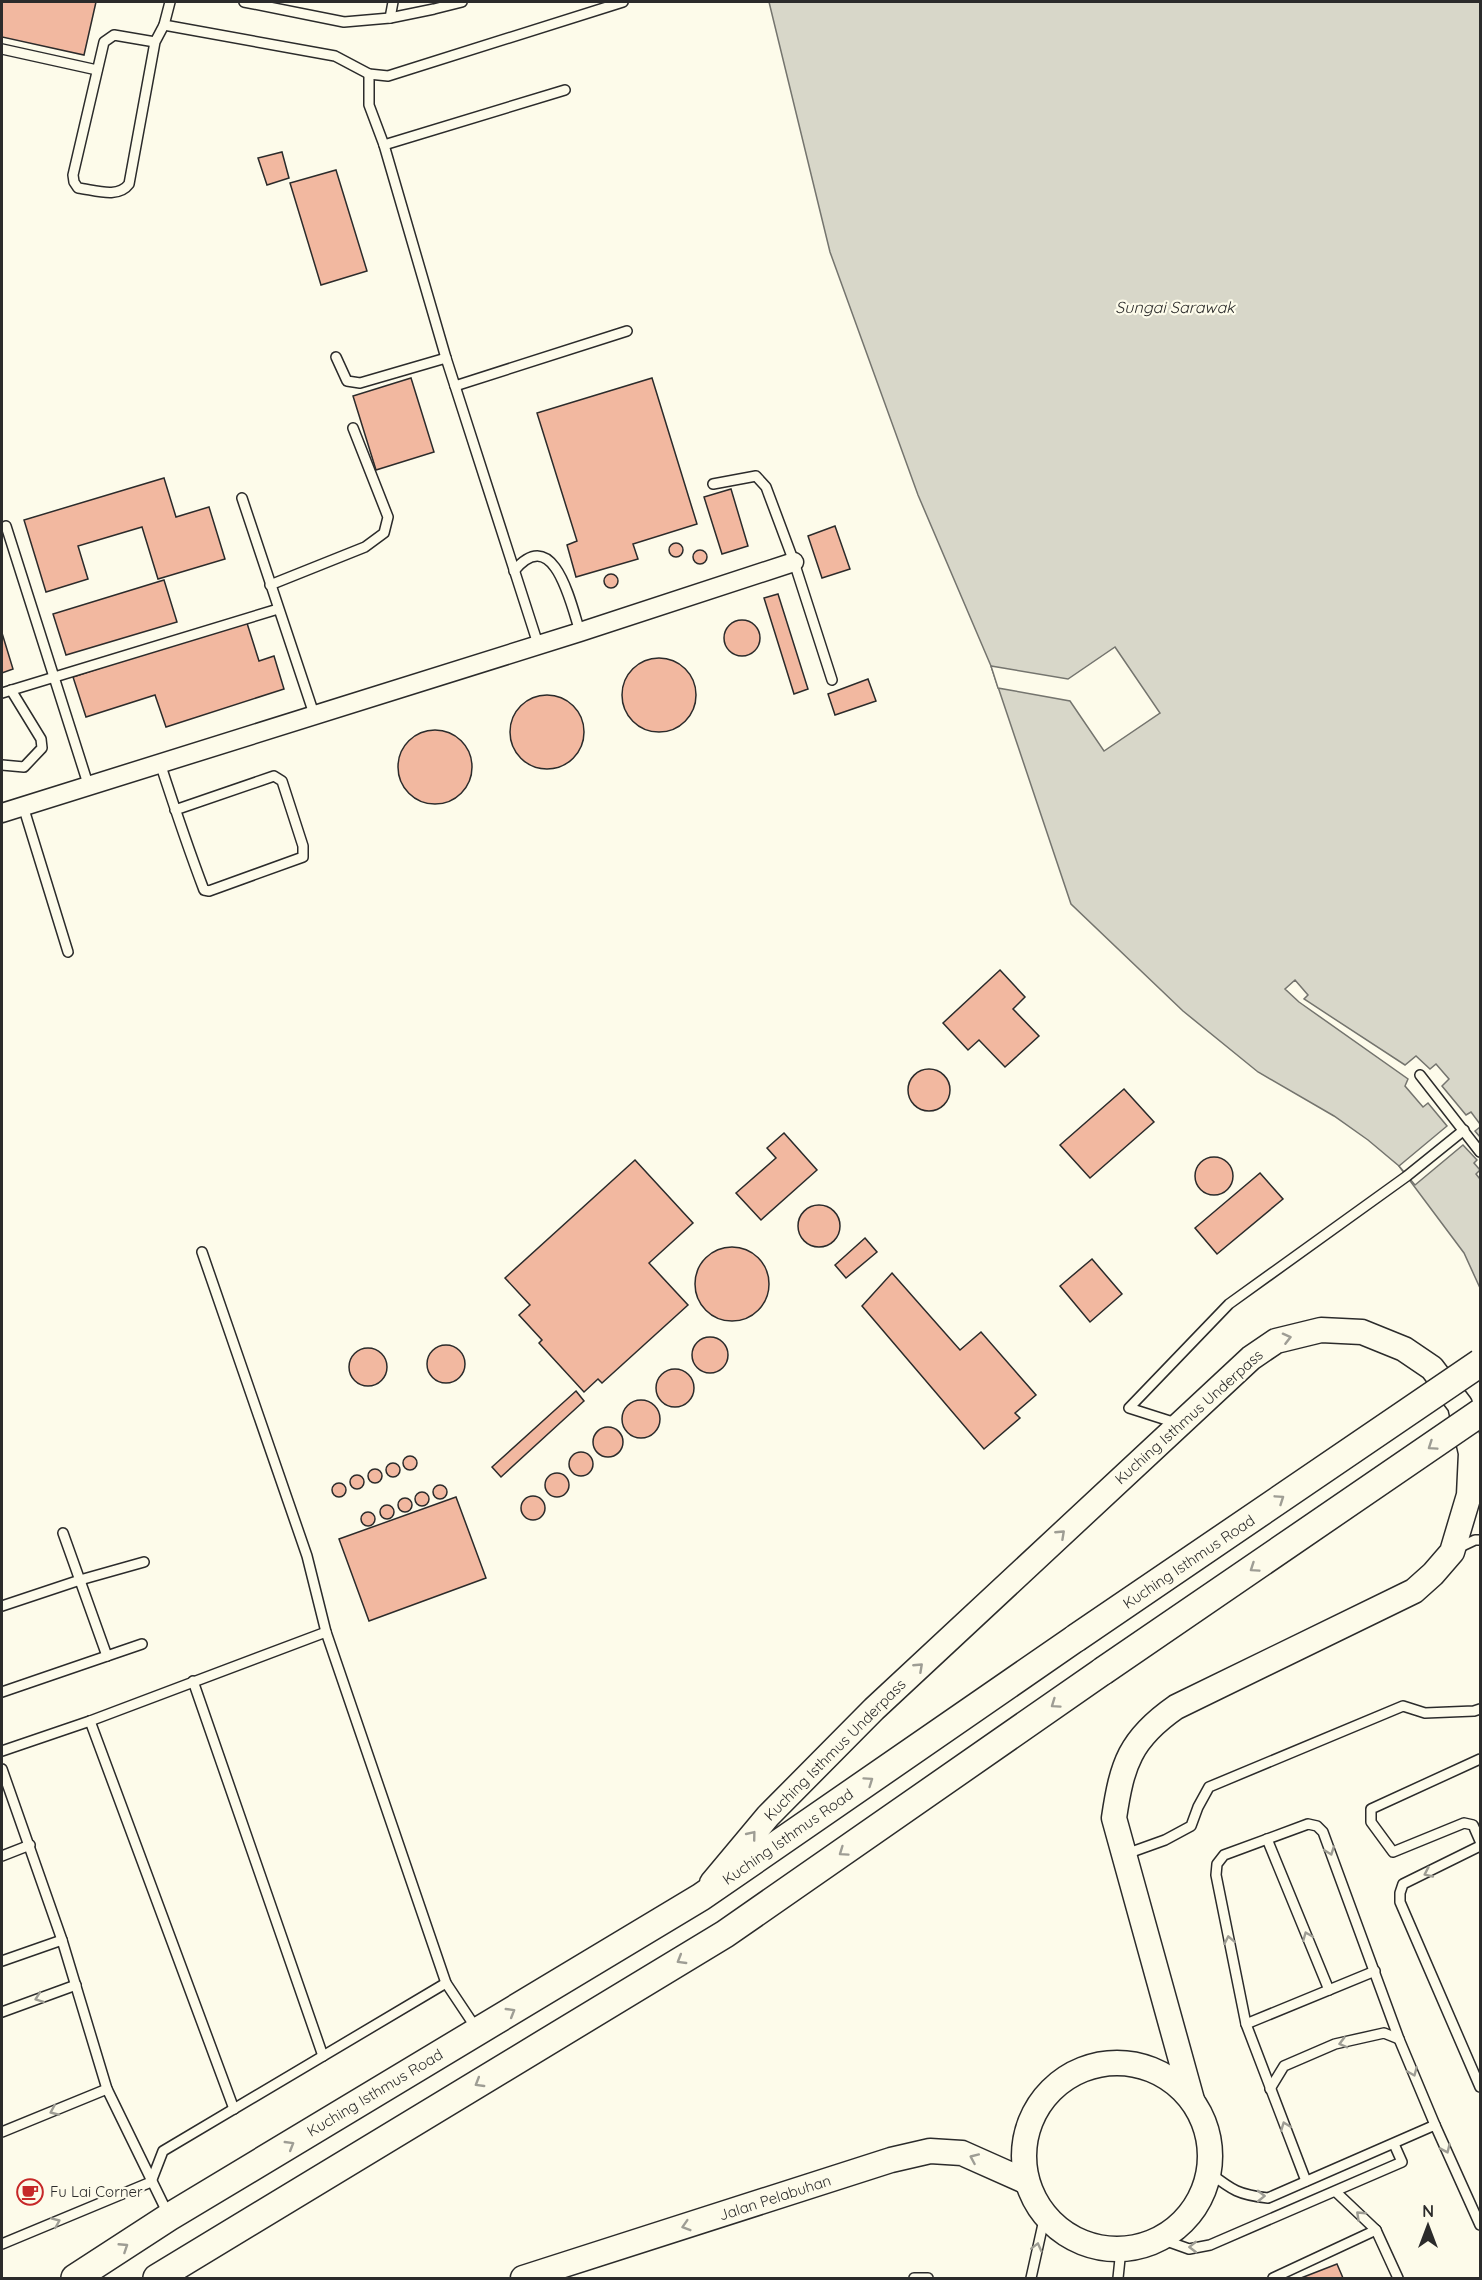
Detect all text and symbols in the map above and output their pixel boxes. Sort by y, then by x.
water label: Sungai Sarawak [1115,297,1236,317]
one-way arrow [1281,1333,1291,1346]
street label: Kuching Isthmus Underpass [1111,1345,1267,1488]
one-way arrow [1428,1439,1439,1450]
one-way arrow [1274,1495,1285,1506]
street label: Kuching Isthmus Road [1119,1510,1258,1613]
one-way arrow [1054,1530,1065,1541]
one-way arrow [1249,1561,1260,1572]
one-way arrow [911,1664,922,1675]
street label: Kuching Isthmus Underpass [760,1675,910,1825]
one-way arrow [1050,1697,1061,1708]
one-way arrow [862,1777,873,1788]
street label: Kuching Isthmus Road [719,1784,857,1889]
one-way arrow [744,1831,755,1842]
one-way arrow [1323,1844,1335,1855]
one-way arrow [839,1845,850,1856]
one-way arrow [1424,1865,1435,1877]
one-way arrow [1302,1931,1314,1942]
one-way arrow [1223,1935,1236,1945]
one-way arrow [677,1953,687,1965]
one-way arrow [34,1991,44,2004]
one-way arrow [505,2007,515,2019]
one-way arrow [1338,2035,1348,2048]
street label: Kuching Isthmus Road [303,2044,446,2141]
one-way arrow [1406,2066,1418,2077]
one-way arrow [475,2076,485,2088]
one-way arrow [50,2104,61,2116]
one-way arrow [1279,2122,1292,2132]
one-way arrow [284,2140,294,2152]
one-way arrow [1439,2142,1451,2153]
one-way arrow [969,2153,980,2165]
street label: Jalan Pelabuhan [716,2170,833,2225]
cafe icon: Fu Lai Corner [15,2177,45,2207]
place label: Fu Lai Corner [50,2182,143,2201]
one-way arrow [1257,2190,1266,2202]
north arrow [1398,2196,1458,2256]
text: N [1422,2201,1434,2221]
one-way arrow [1357,2211,1368,2222]
one-way arrow [49,2217,60,2229]
one-way arrow [681,2219,692,2231]
one-way arrow [1188,2241,1197,2253]
one-way arrow [118,2242,128,2254]
one-way arrow [1029,2242,1042,2252]

